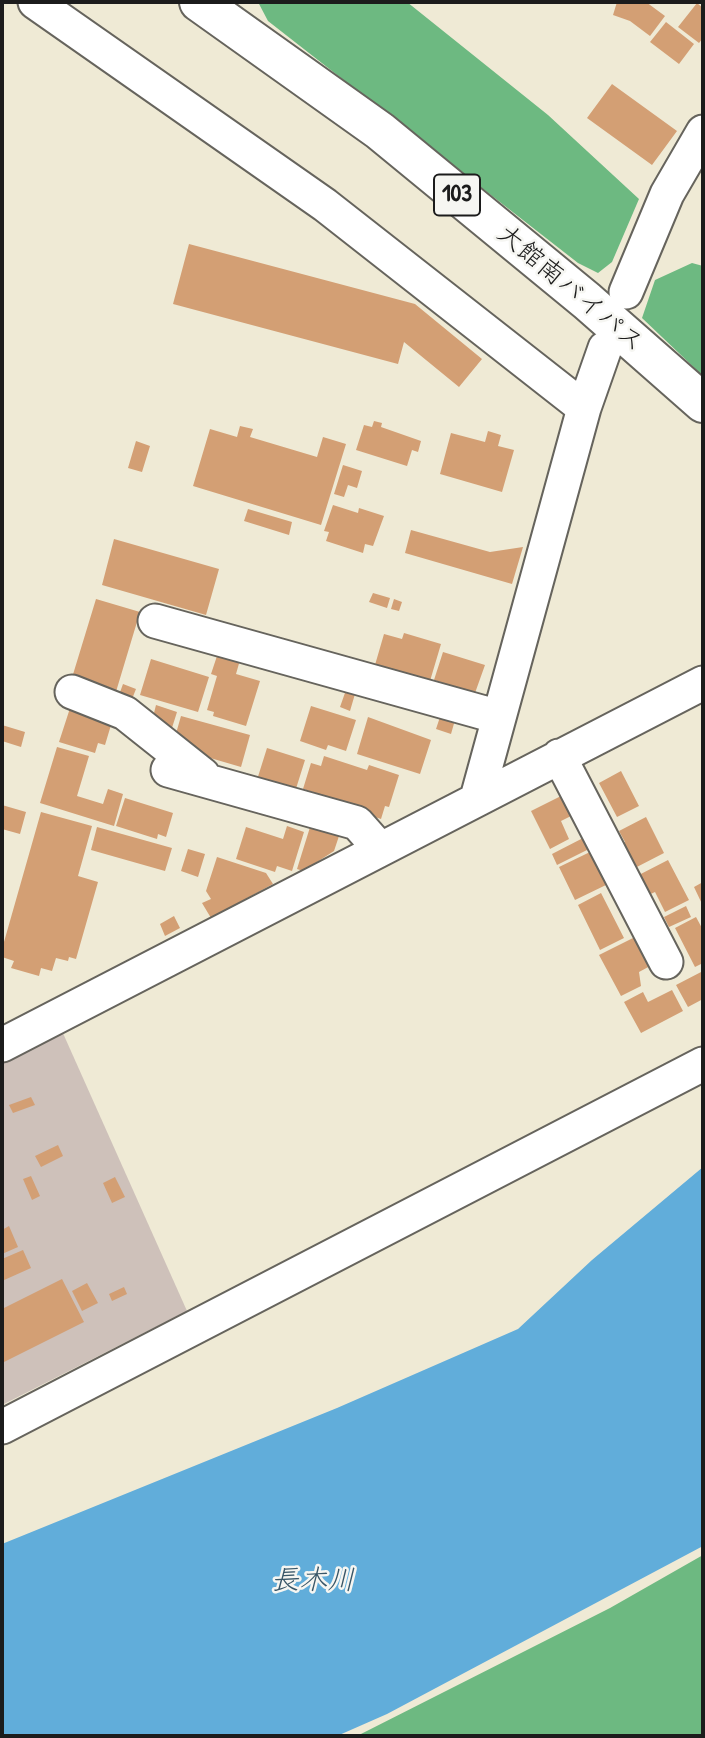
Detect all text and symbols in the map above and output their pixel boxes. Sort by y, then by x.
road number: 103 [434,174,480,216]
street label: 大館南バイパス [490,219,650,359]
water label: 長木川 [271,1565,355,1599]

